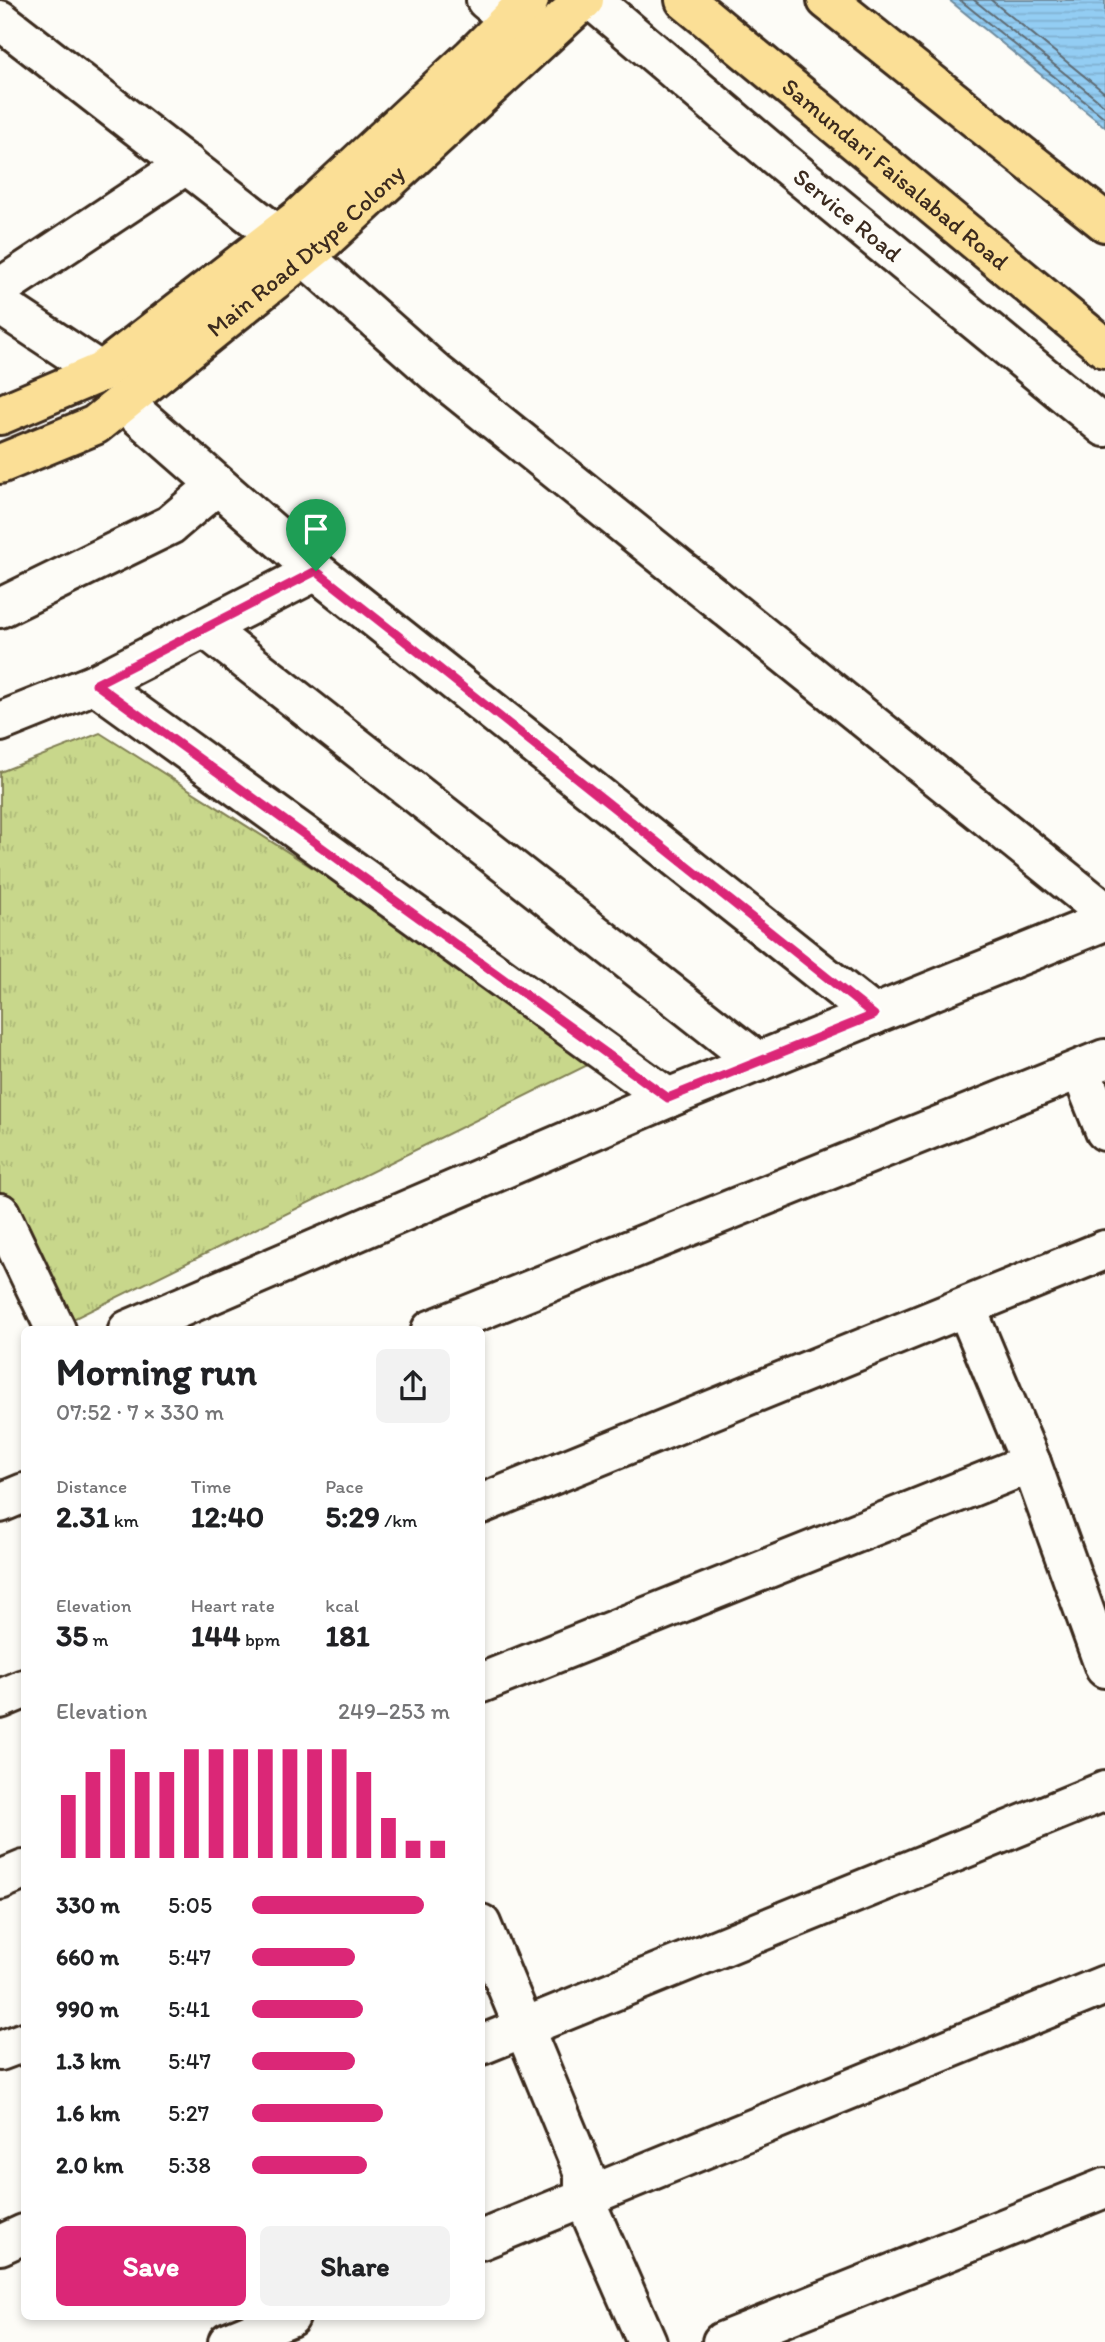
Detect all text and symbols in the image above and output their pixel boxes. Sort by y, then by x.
street label: Samundari Faisalabad Road [776,72,1015,276]
street label: Main Road Dtype Colony [201,158,410,343]
street label: Service Road [788,162,908,268]
pin [286,499,346,571]
icon: arrive [297,510,335,548]
text: Morning run [56,1349,257,1395]
button: share [376,1349,450,1423]
text: 07:52 · 7 × 330 m [56,1398,224,1426]
text: Distance [56,1475,127,1498]
text: Time [191,1475,231,1498]
text: Pace [325,1475,363,1498]
text: 2.31 [56,1498,109,1535]
text: 12:40 [191,1498,264,1535]
text: 5:29 [325,1498,380,1535]
text: km [109,1509,139,1532]
text: /km [380,1509,417,1532]
text: Elevation [56,1594,132,1617]
text: Heart rate [191,1594,275,1617]
text: kcal [325,1594,359,1617]
text: 35 [56,1617,88,1654]
text: 144 [191,1617,241,1654]
text: 181 [325,1617,370,1654]
text: m [88,1628,108,1651]
text: bpm [241,1628,280,1651]
text: Elevation [56,1697,147,1725]
text: 249–253 m [338,1697,450,1725]
text: 330 m [56,1891,120,1919]
text: 5:05 [168,1891,212,1919]
text: 660 m [56,1943,119,1971]
text: 5:47 [168,1943,211,1971]
text: 990 m [56,1995,119,2023]
text: 5:41 [168,1995,210,2023]
text: 1.3 km [56,2047,120,2075]
text: 5:47 [168,2047,211,2075]
text: 1.6 km [56,2099,120,2127]
text: 5:27 [168,2099,209,2127]
text: 2.0 km [56,2151,124,2179]
text: 5:38 [168,2151,211,2179]
button: Save [56,2226,246,2306]
button: Share [260,2226,450,2306]

